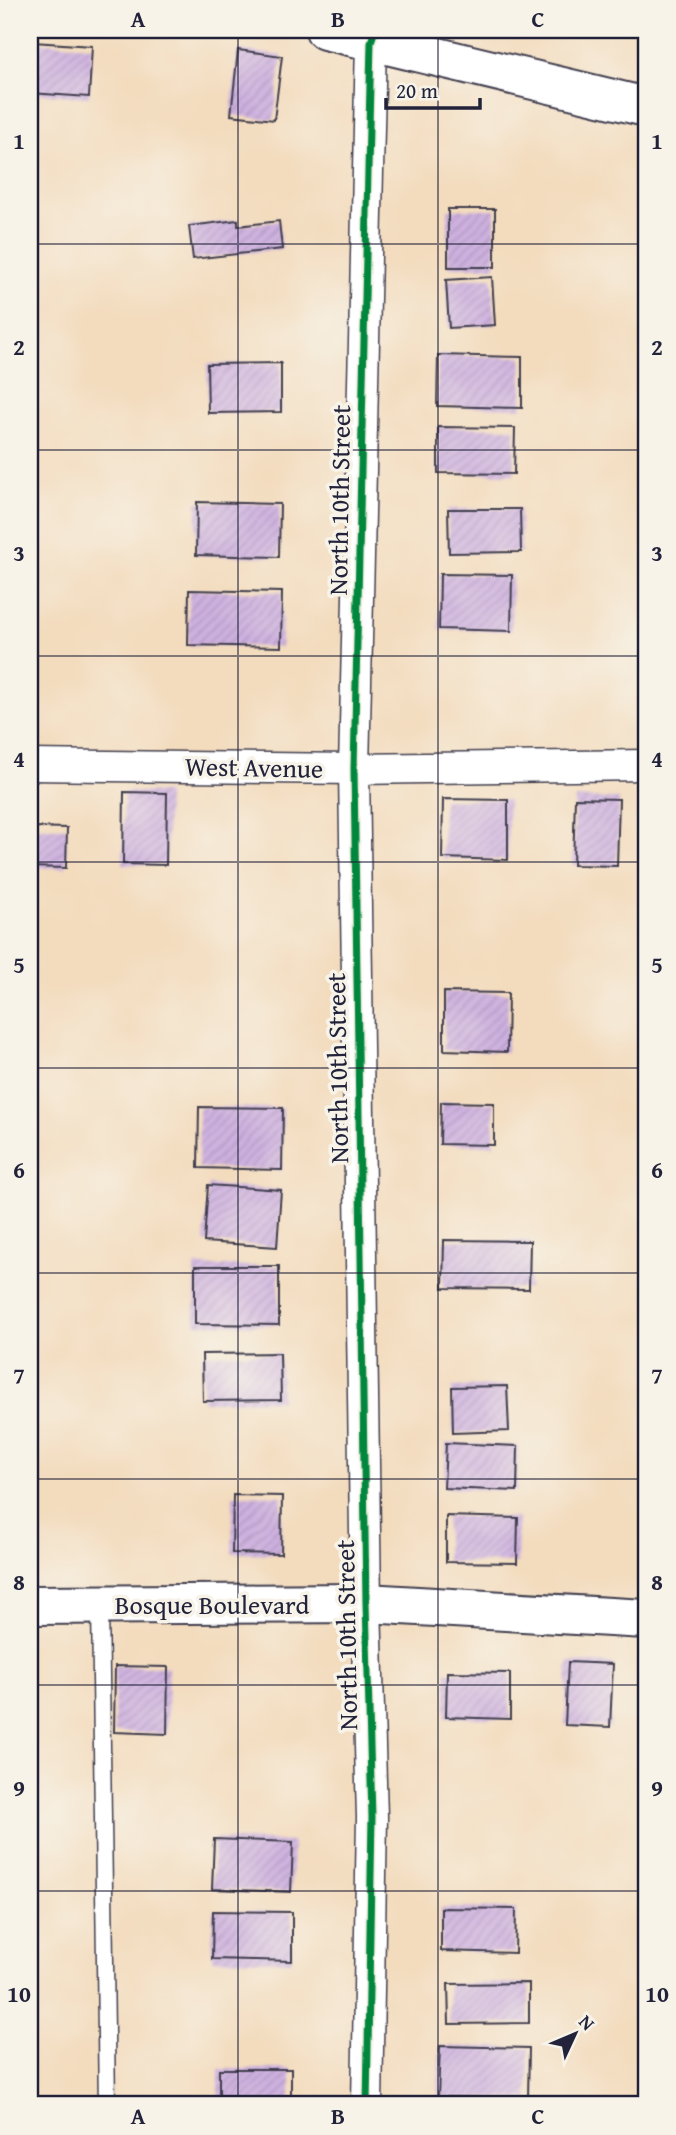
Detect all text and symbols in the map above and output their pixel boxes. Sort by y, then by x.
text: A [131,2,146,35]
text: B [331,2,345,35]
text: C [531,2,545,35]
scale bar [386,66,480,110]
text: 20 m [396,75,438,106]
text: 1 [13,124,25,157]
text: 1 [651,124,663,157]
text: 2 [13,330,25,363]
text: 2 [651,330,663,363]
street label: North 10th Street [318,404,360,596]
text: 3 [13,536,25,569]
text: 3 [651,536,663,569]
text: 4 [13,742,25,775]
text: 4 [651,742,663,775]
street label: West Avenue [184,746,324,788]
text: 5 [13,948,25,981]
text: 5 [651,948,663,981]
street label: North 10th Street [316,972,358,1164]
text: 6 [13,1153,25,1186]
text: 6 [651,1153,663,1186]
text: 7 [13,1359,25,1392]
text: 7 [651,1359,663,1392]
street label: North 10th Street [325,1539,367,1731]
text: 8 [13,1565,25,1598]
text: 8 [651,1565,663,1598]
street label: Bosque Boulevard [115,1585,309,1624]
text: 9 [13,1771,25,1804]
text: 9 [651,1771,663,1804]
text: 10 [7,1977,31,2010]
text: 10 [645,1977,669,2010]
north arrow [540,1998,610,2068]
text: N [573,2008,602,2037]
text: A [131,2099,146,2132]
text: B [331,2099,345,2132]
text: C [531,2099,545,2132]

